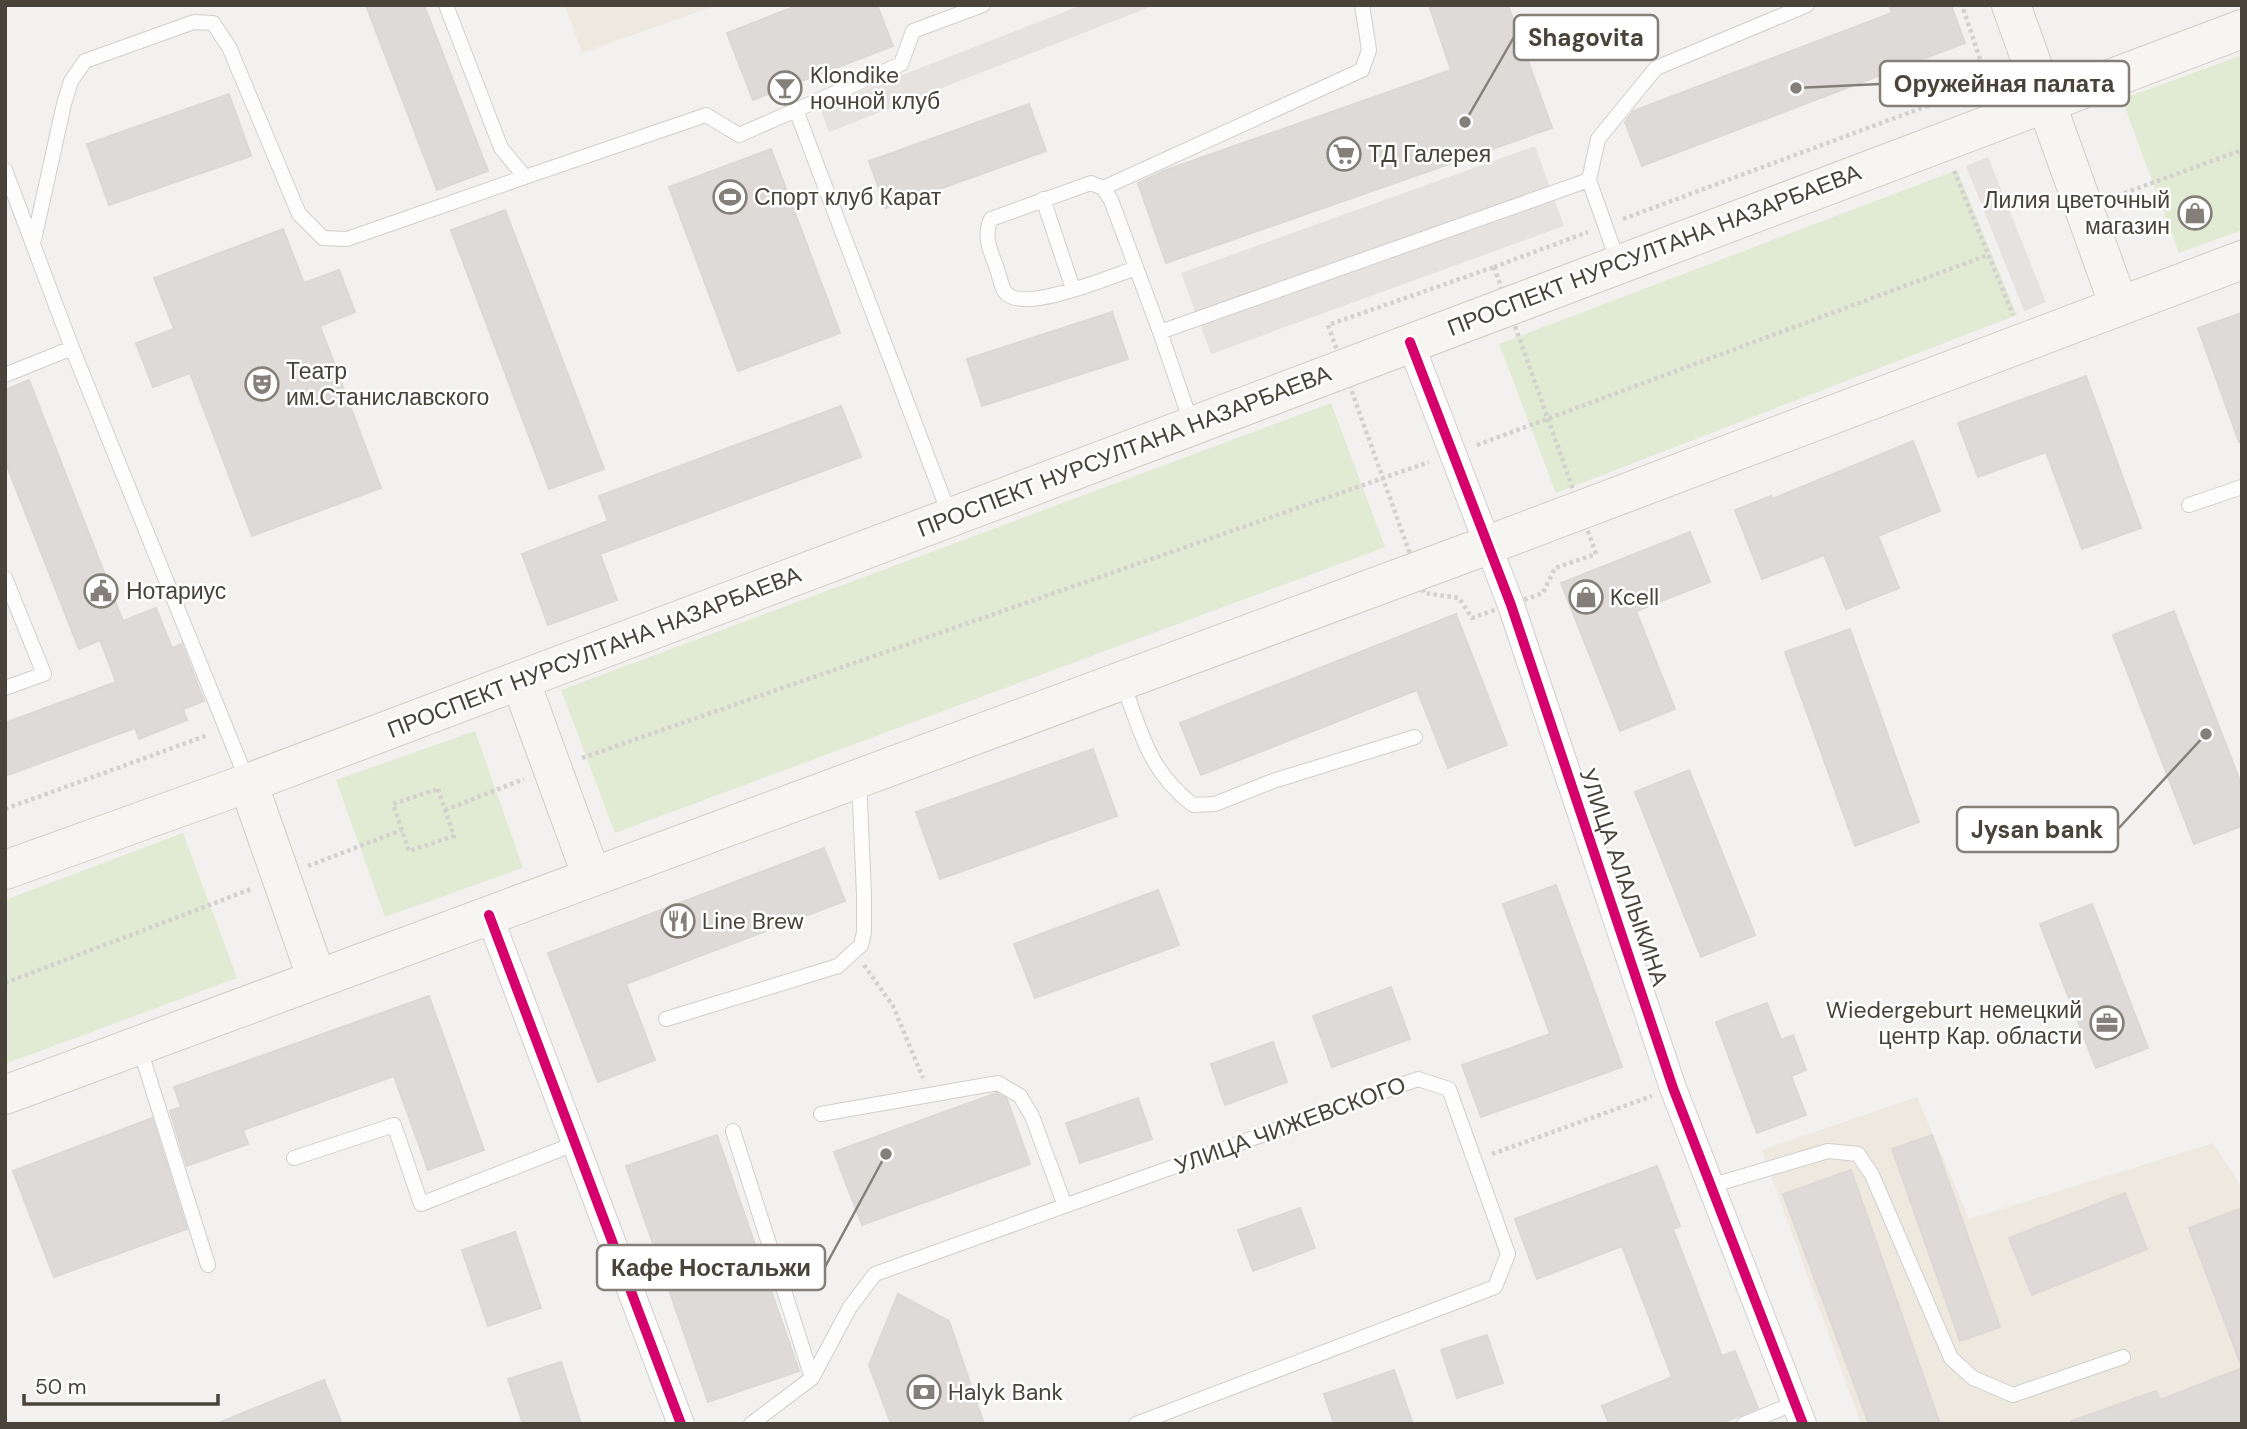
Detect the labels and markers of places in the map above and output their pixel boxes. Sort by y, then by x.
callout: Shagovita [1514,15,1658,60]
place label: Klondike ночной клуб [810,60,940,116]
callout: Оружейная палата [1880,61,2129,106]
bar icon: Klondike ночной клуб [766,69,804,107]
supermarket icon: ТД Галерея [1325,135,1363,173]
place label: ТД Галерея [1368,139,1491,169]
sports icon: Спорт клуб Карат [711,178,749,216]
place label: Спорт клуб Карат [754,182,942,212]
place label: Лилия цветочный магазин [1983,185,2170,241]
shop icon: Лилия цветочный магазин [2176,194,2214,232]
place label: Театр им.Станиславского [286,356,489,412]
theatre icon: Театр им.Станиславского [243,365,281,403]
public building icon: Нотариус [82,572,120,610]
place label: Нотариус [126,576,226,606]
shop icon: Kcell [1567,578,1605,616]
place label: Kcell [1610,582,1659,612]
callout: Jysan bank [1957,807,2118,852]
restaurant icon: Line Brew [659,902,697,940]
place label: Line Brew [702,906,804,936]
place label: Wiedergeburt немецкий центр Кар. области [1826,995,2082,1051]
office icon: Wiedergeburt немецкий центр Кар. области [2088,1004,2126,1042]
callout: Кафе Ностальжи [597,1245,825,1290]
bank icon: Halyk Bank [905,1373,943,1411]
place label: Halyk Bank [948,1377,1063,1407]

